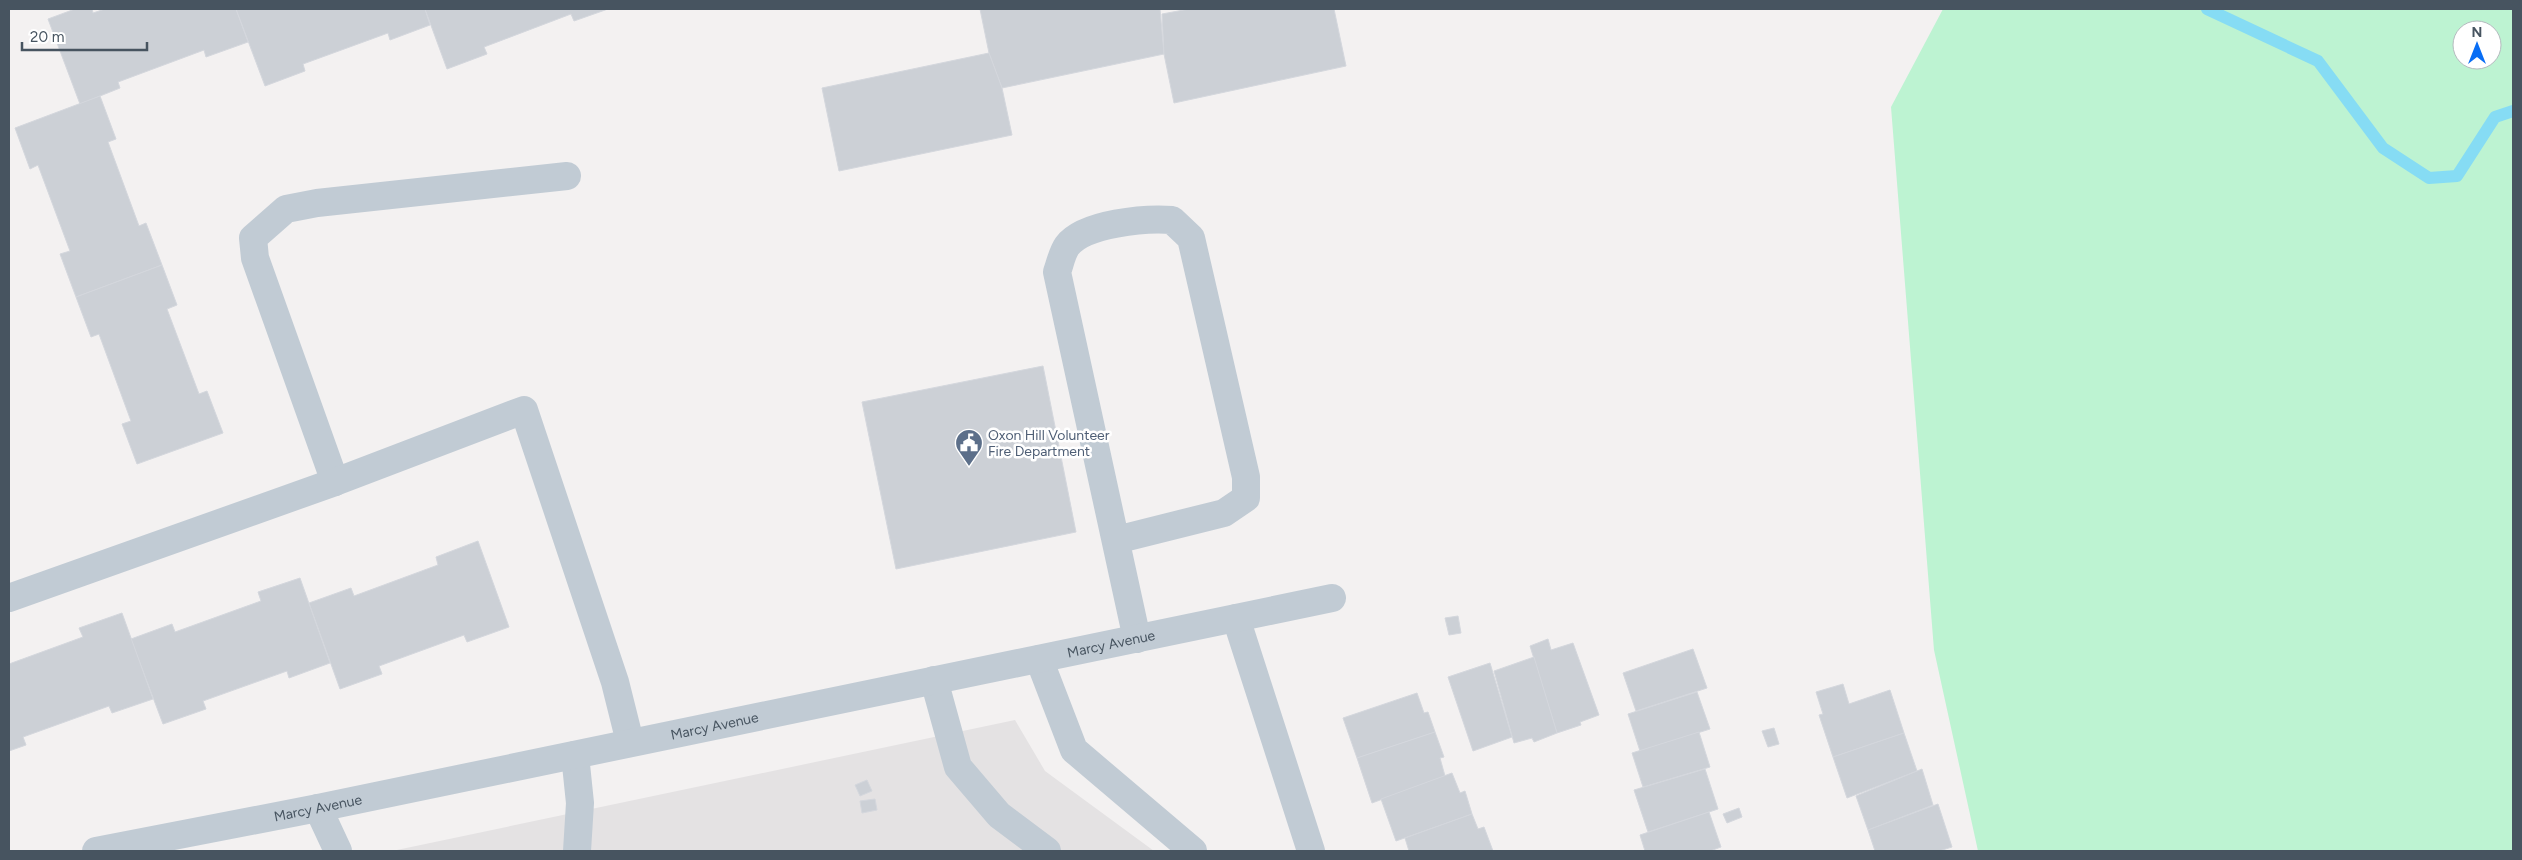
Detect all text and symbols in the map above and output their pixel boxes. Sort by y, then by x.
scale bar [22,20,148,52]
north arrow [2452,20,2502,70]
text: N [2472,24,2482,41]
text: 20 m [30,28,64,46]
place label: Oxon Hill Volunteer Fire Department [988,427,1110,460]
public building icon: Oxon Hill Volunteer Fire Department [954,428,984,467]
street label: Marcy Avenue [1066,627,1157,662]
street label: Marcy Avenue [669,709,760,744]
street label: Marcy Avenue [272,791,364,825]

